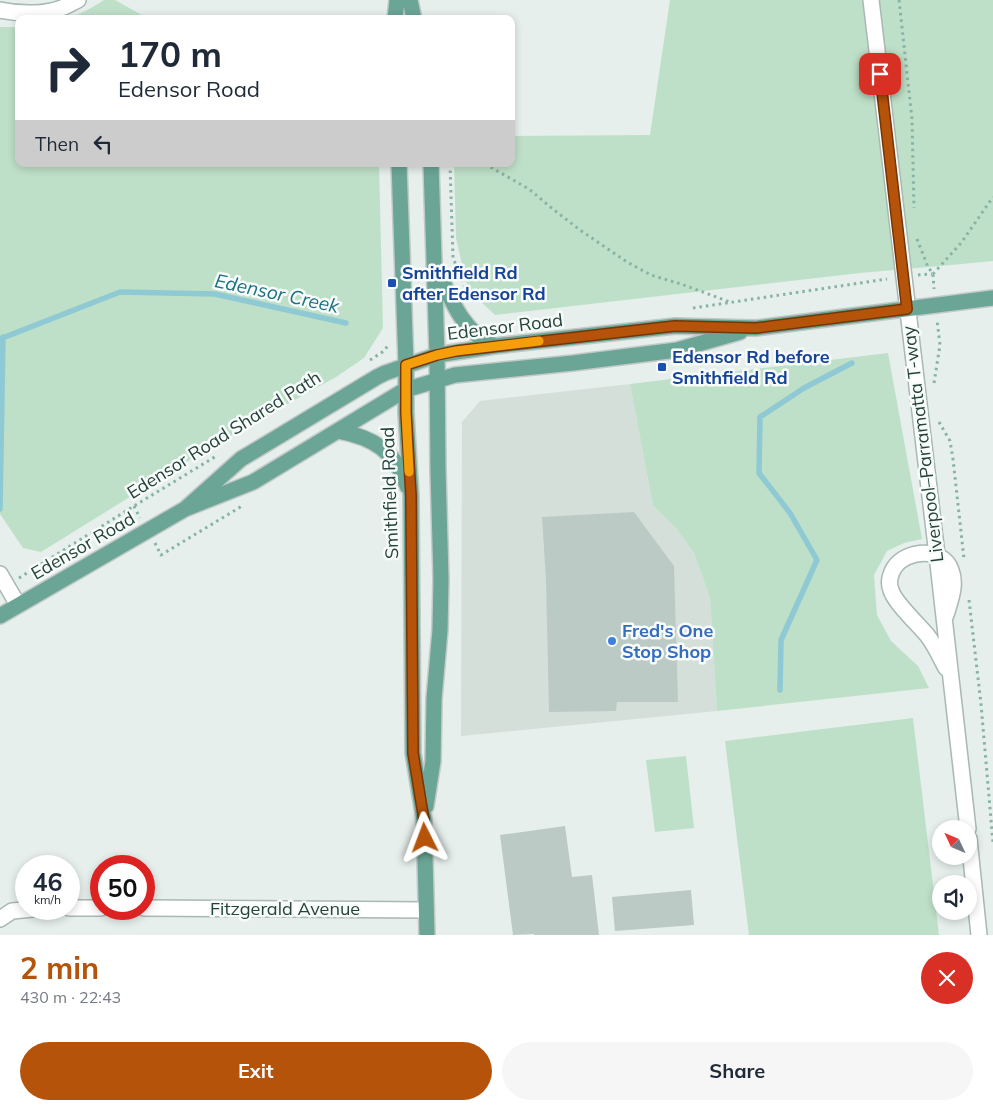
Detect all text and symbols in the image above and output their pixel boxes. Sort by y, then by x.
text: 170 m [118,32,222,76]
icon: right [35,35,100,100]
pin [859,53,901,95]
icon: arrive [866,60,894,88]
text: Edensor Road [118,75,260,103]
icon: left [89,130,117,158]
text: Then [35,132,79,156]
place label: Smithfield Rd after Edensor Rd [402,261,546,305]
water label: Edensor Creek [213,268,342,318]
marker: Smithfield Rd after Edensor Rd [386,277,398,289]
street label: Edensor Road [446,308,564,345]
street label: Liverpool–Parramatta T-way [897,324,948,564]
place label: Edensor Rd before Smithfield Rd [672,345,830,389]
marker: Edensor Rd before Smithfield Rd [656,361,668,373]
street label: Edensor Road Shared Path [123,365,325,504]
street label: Smithfield Road [376,427,403,559]
street label: Edensor Road [27,507,139,585]
place label: Fred's One Stop Shop [622,619,713,663]
marker: Fred's One Stop Shop [606,635,618,647]
position arrow [398,811,450,863]
north arrow [932,820,978,865]
map controls [932,820,977,920]
speed limit sign: 50 [90,855,155,920]
text: 46 [32,866,63,897]
button: sound [932,875,977,920]
text: km/h [34,892,61,907]
street label: Fitzgerald Avenue [210,897,360,920]
text: 2 min [20,949,99,987]
button: close [921,952,973,1004]
text: 430 m · 22:43 [20,987,121,1007]
button: Exit [20,1042,492,1100]
button: Share [502,1042,973,1100]

